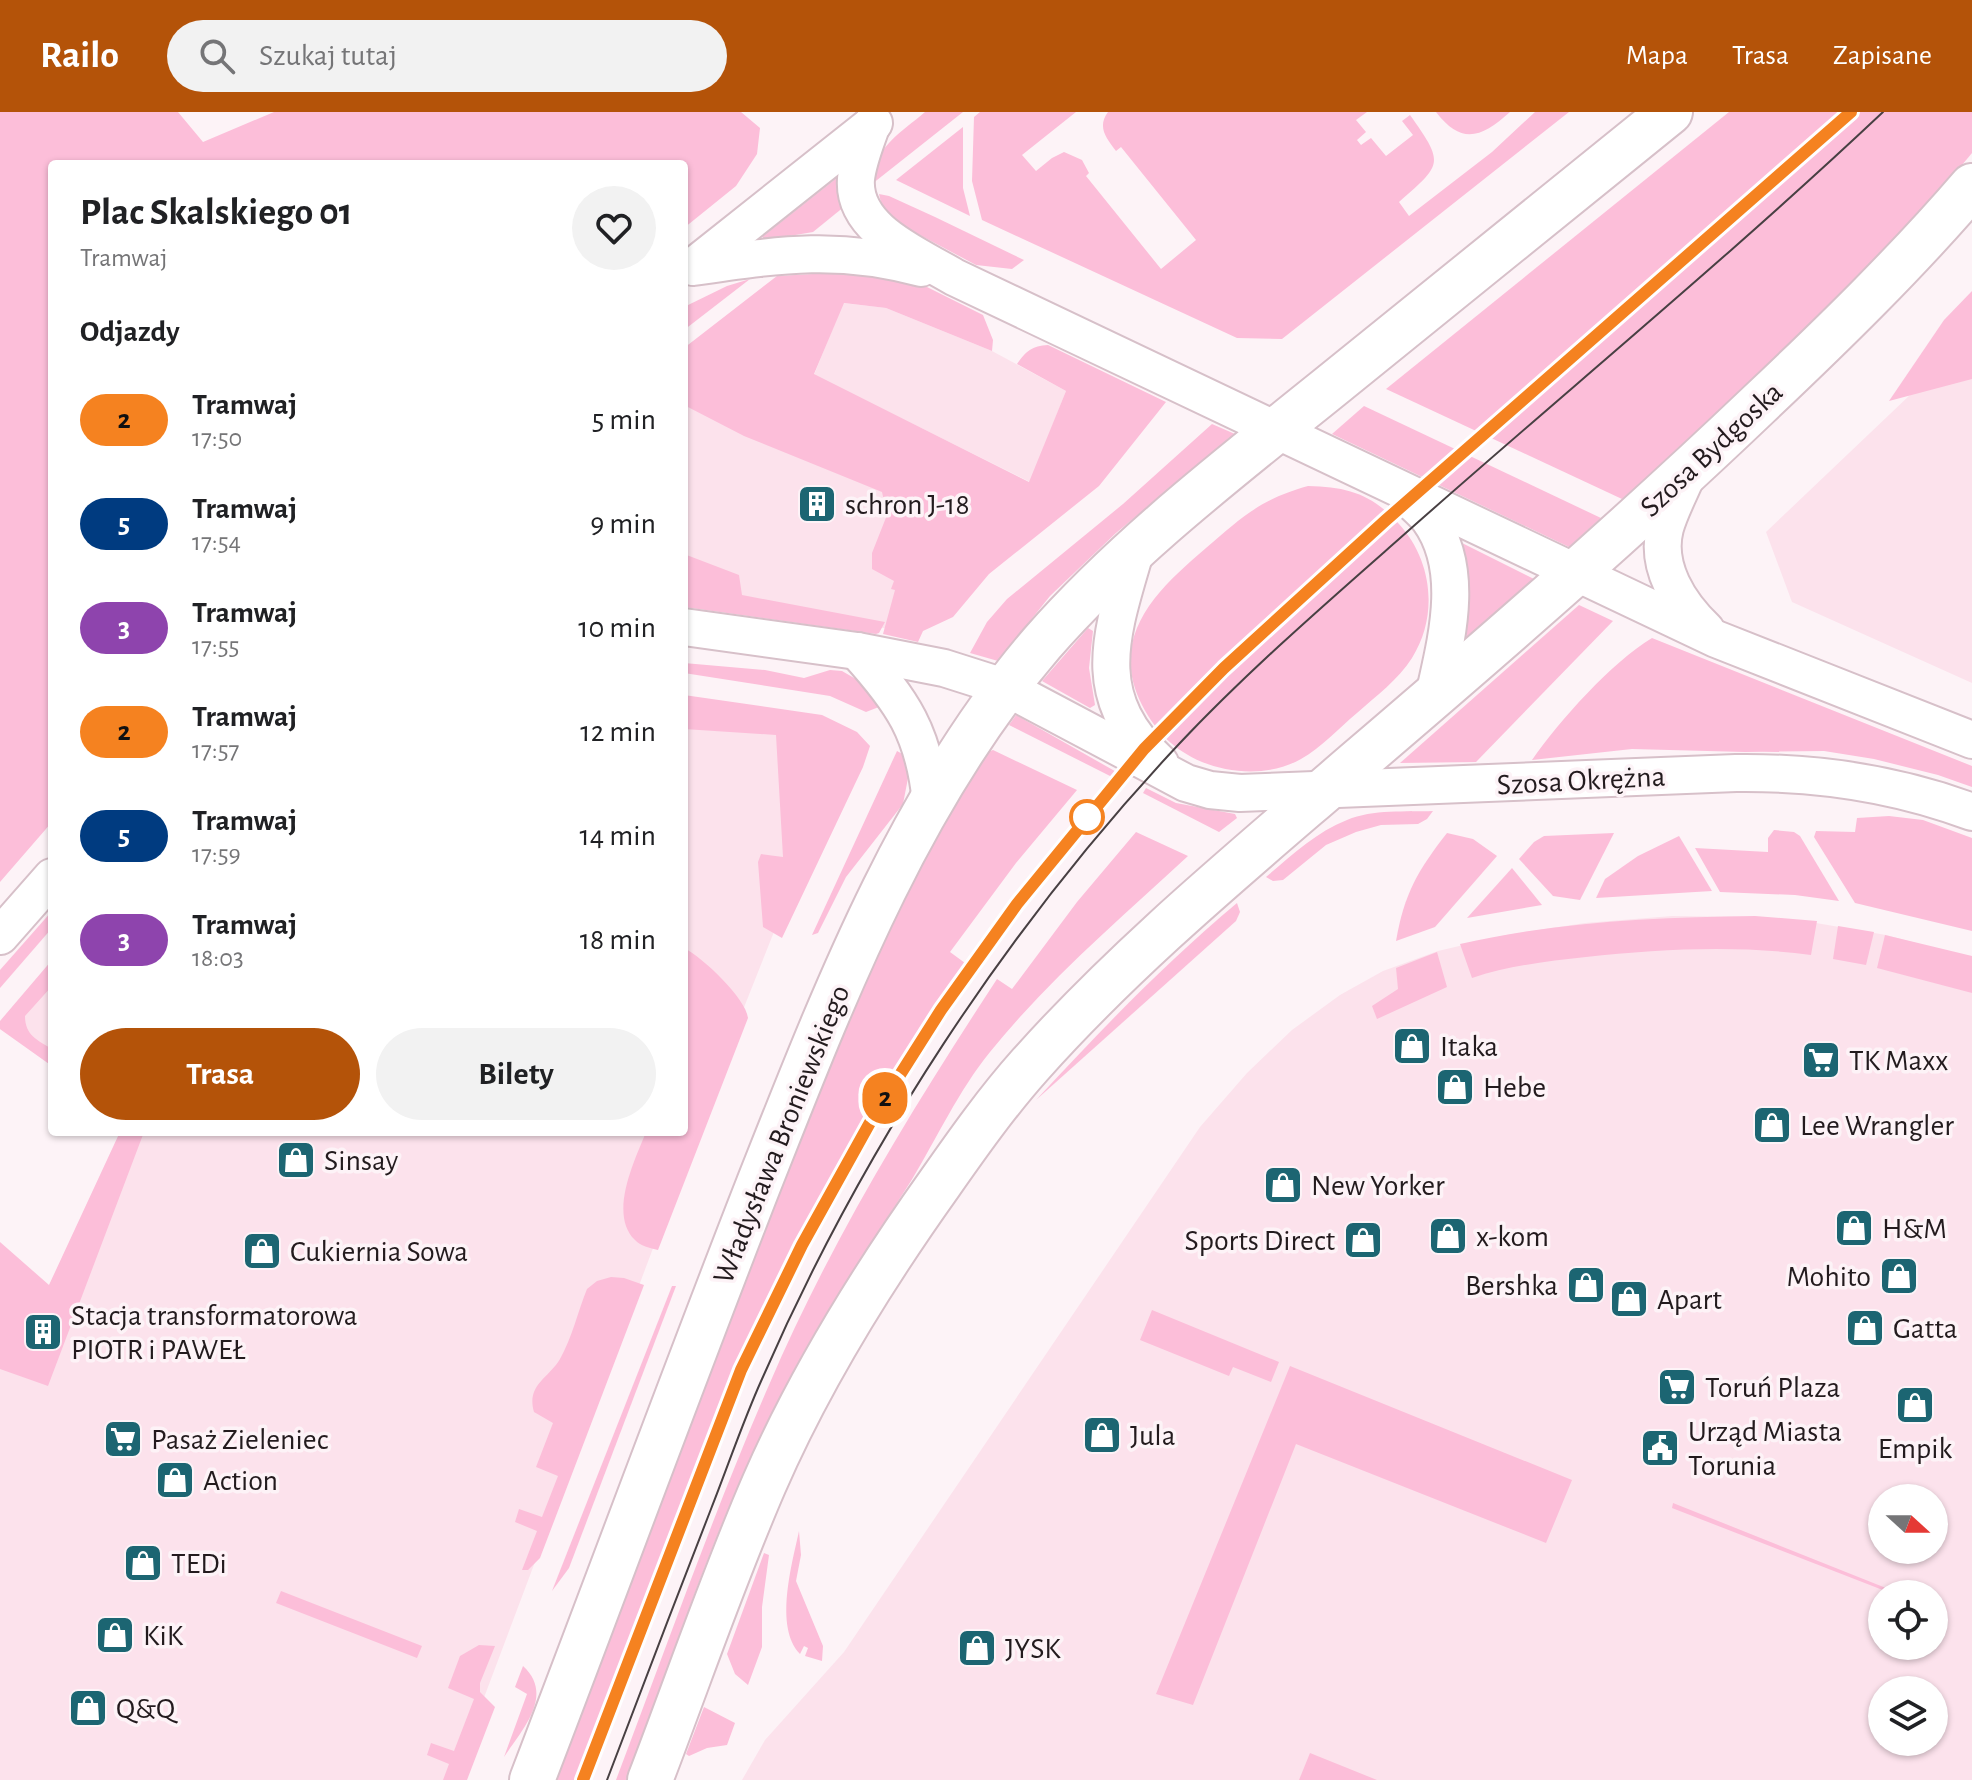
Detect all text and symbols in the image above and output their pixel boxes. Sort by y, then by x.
search box [167,20,727,92]
icon: search [195,34,239,78]
text: Railo [40,37,119,75]
text: Szukaj tutaj [259,41,397,71]
text: Mapa [1626,42,1688,70]
text: Trasa [1732,42,1789,70]
text: Zapisane [1833,42,1932,70]
button: heart [572,186,656,270]
text: Plac Skalskiego 01 [80,194,353,232]
text: Tramwaj [80,245,167,271]
text: Odjazdy [80,317,180,347]
street label: Szosa Bydgoska [1635,377,1789,523]
text: Tramwaj [192,390,297,420]
text: 5 min [592,405,656,435]
text: 2 [117,406,131,434]
text: 17:50 [192,425,242,451]
building icon: schron J-18 [796,483,838,525]
place label: schron J-18 [845,490,970,520]
text: Tramwaj [192,494,297,524]
text: 9 min [590,509,656,539]
text: 5 [118,510,130,538]
text: 17:54 [192,529,241,555]
text: Tramwaj [192,598,297,628]
text: 10 min [578,613,656,643]
text: 3 [118,614,130,642]
text: 17:55 [192,633,239,659]
text: Tramwaj [192,702,297,732]
text: 12 min [580,717,656,747]
text: 2 [117,718,131,746]
text: 17:57 [192,737,239,763]
street label: Szosa Okrężna [1496,762,1666,800]
unlabelled marker [1070,800,1104,834]
text: Tramwaj [192,806,297,836]
text: 14 min [580,821,656,851]
text: 5 [118,822,130,850]
text: 17:59 [192,841,241,867]
text: Tramwaj [192,910,297,940]
text: 18 min [580,925,656,955]
text: 3 [118,926,130,954]
text: 18:03 [192,945,244,971]
street label: Władysława Broniewskiego [708,981,856,1288]
shop icon: Itaka [1391,1025,1433,1067]
button: Trasa [80,1028,360,1120]
button: Bilety [376,1028,656,1120]
place label: Itaka [1440,1032,1498,1062]
supermarket icon: TK Maxx [1800,1039,1842,1081]
place label: TK Maxx [1849,1046,1948,1076]
shop icon: Hebe [1434,1066,1476,1108]
line badge: 2 [859,1072,911,1124]
place label: Hebe [1483,1073,1546,1103]
text: 2 [878,1084,892,1112]
shop icon: Lee Wrangler [1751,1104,1793,1146]
place label: Lee Wrangler [1800,1111,1954,1141]
shop icon: Sinsay [275,1139,317,1181]
place label: Sinsay [324,1146,398,1176]
shop icon: New Yorker [1262,1164,1304,1206]
place label: New Yorker [1311,1171,1445,1201]
shop icon: H&M [1833,1207,1875,1249]
place label: H&M [1882,1214,1947,1244]
shop icon: x-kom [1427,1215,1469,1257]
shop icon: Sports Direct [1342,1219,1384,1261]
place label: x-kom [1476,1222,1549,1252]
place label: Sports Direct [1185,1226,1335,1256]
shop icon: Cukiernia Sowa [241,1230,283,1272]
place label: Cukiernia Sowa [290,1237,468,1267]
shop icon: Mohito [1878,1255,1920,1297]
place label: Mohito [1786,1262,1871,1292]
shop icon: Bershka [1565,1264,1607,1306]
place label: Bershka [1465,1271,1558,1301]
shop icon: Apart [1608,1278,1650,1320]
place label: Apart [1657,1285,1722,1315]
place label: Stacja transformatorowa PIOTR i PAWEŁ [71,1301,358,1365]
shop icon: Gatta [1844,1307,1886,1349]
building icon: Stacja transformatorowa PIOTR i PAWEŁ [22,1311,64,1353]
place label: Gatta [1893,1314,1958,1344]
supermarket icon: Toruń Plaza [1656,1366,1698,1408]
place label: Toruń Plaza [1705,1373,1840,1403]
shop icon: Empik [1894,1384,1936,1426]
shop icon: Jula [1081,1414,1123,1456]
place label: Urząd Miasta Torunia [1688,1417,1842,1481]
supermarket icon: Pasaż Zieleniec [102,1418,144,1460]
place label: Jula [1130,1421,1176,1451]
place label: Pasaż Zieleniec [151,1425,329,1455]
public building icon: Urząd Miasta Torunia [1639,1427,1681,1469]
place label: Empik [1878,1434,1953,1464]
shop icon: Action [154,1459,196,1501]
place label: Action [203,1466,278,1496]
north arrow [1868,1484,1948,1564]
map controls [1868,1484,1948,1756]
shop icon: TEDi [122,1542,164,1584]
place label: TEDi [171,1549,227,1579]
button: locate [1868,1580,1948,1660]
shop icon: KiK [94,1614,136,1656]
place label: KiK [143,1621,184,1651]
shop icon: JYSK [956,1627,998,1669]
place label: JYSK [1005,1634,1061,1664]
button: layers [1868,1676,1948,1756]
shop icon: Q&Q [67,1687,109,1729]
place label: Q&Q [116,1694,178,1724]

